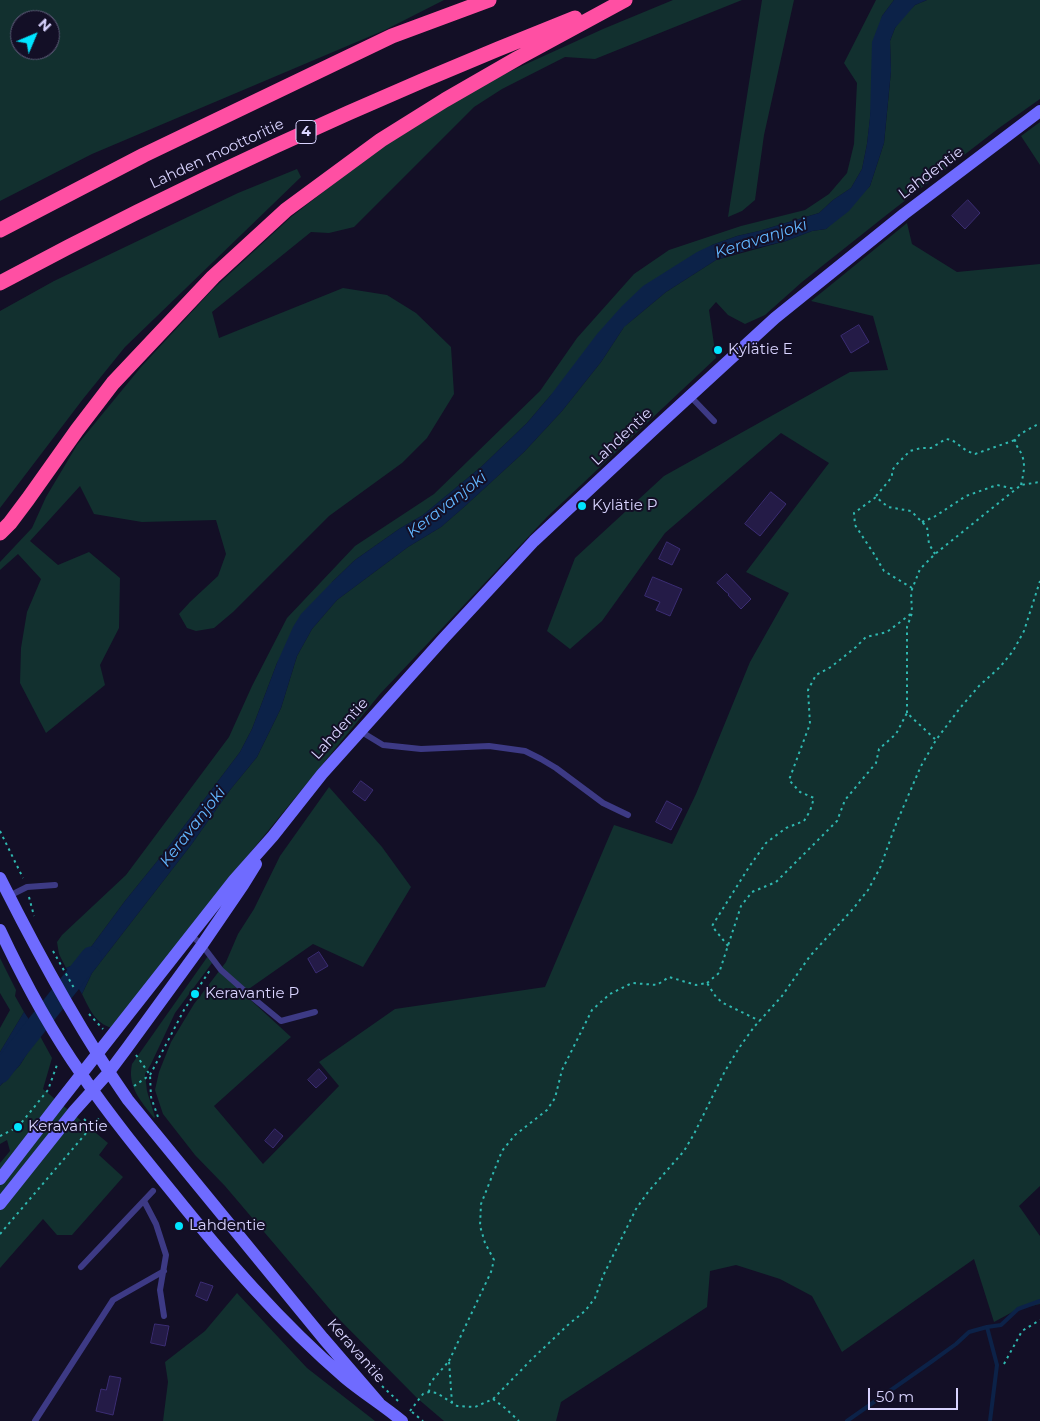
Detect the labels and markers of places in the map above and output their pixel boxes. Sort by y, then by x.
place label: Kylätie E [728,341,793,359]
marker: Kylätie E [712,344,724,356]
place label: Kylätie P [592,497,658,515]
marker: Kylätie P [576,500,588,512]
place label: Keravantie P [205,985,299,1003]
marker: Keravantie P [189,988,201,1000]
place label: Keravantie [28,1118,107,1136]
marker: Keravantie [12,1121,24,1133]
place label: Lahdentie [189,1217,265,1235]
marker: Lahdentie [173,1220,185,1232]

